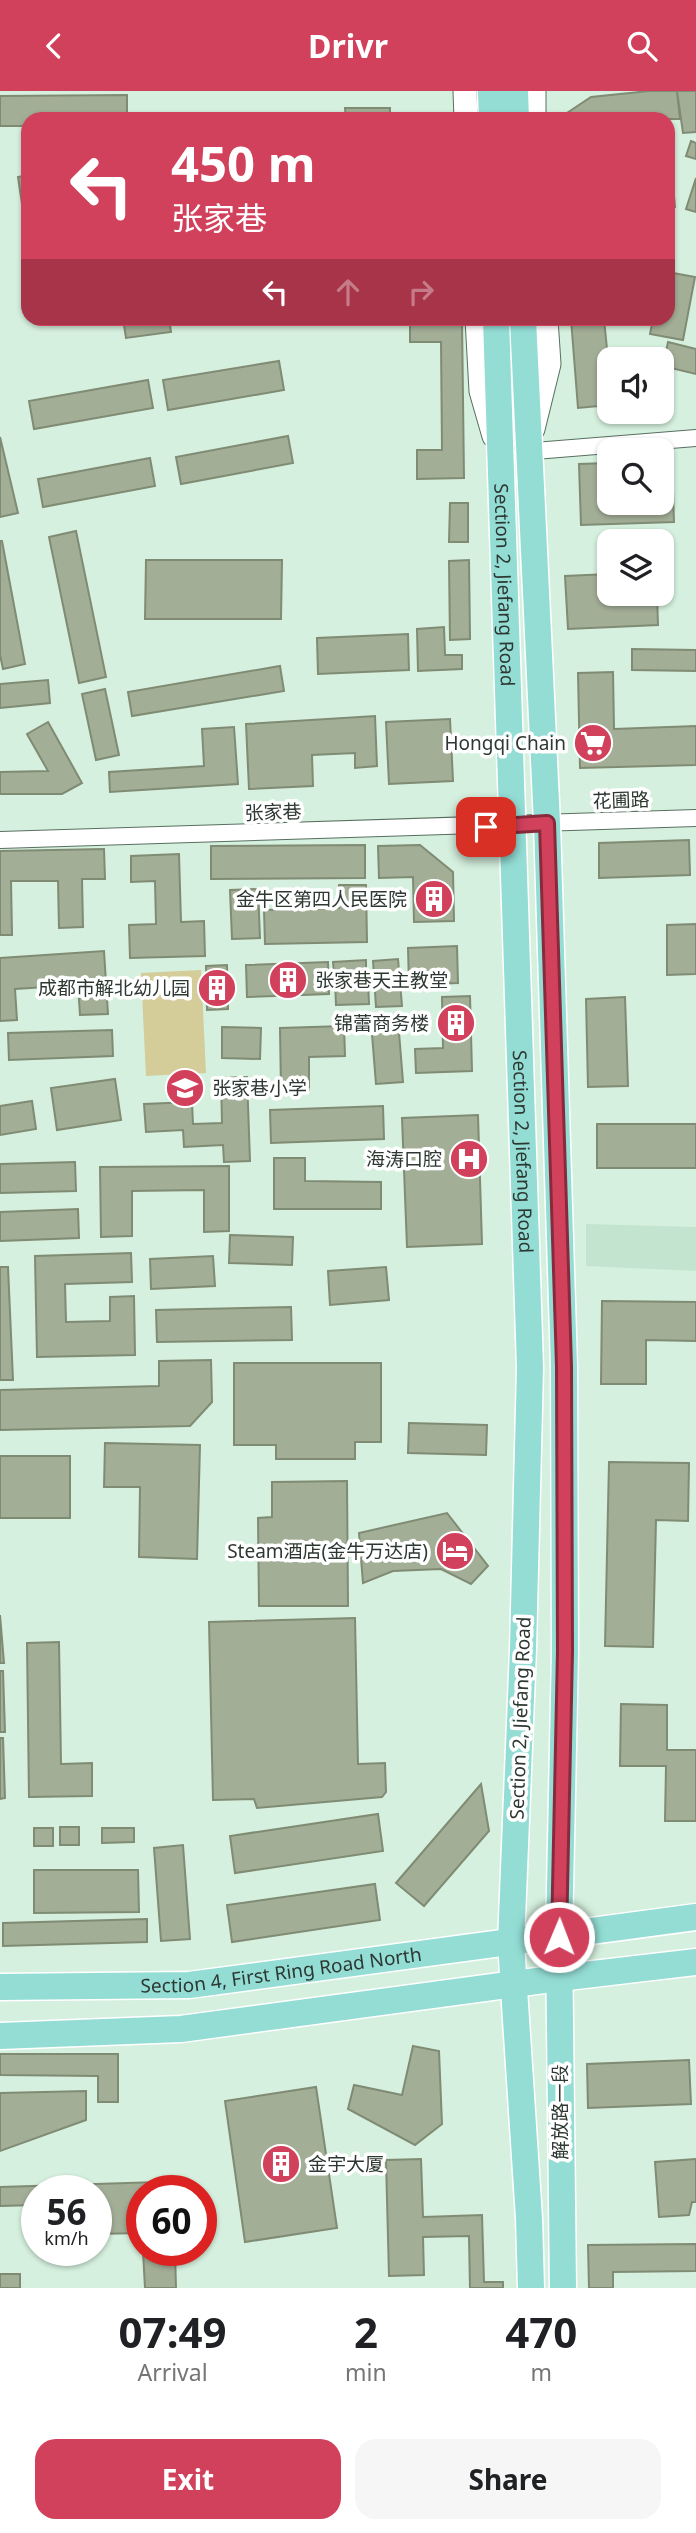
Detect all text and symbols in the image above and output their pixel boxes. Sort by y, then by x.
text: Drivr [308,24,388,67]
icon: back [35,27,73,65]
icon: search [623,27,661,65]
text: 450 m [171,130,316,196]
icon: left [56,140,147,231]
text: 张家巷 [171,196,267,239]
icon: left [256,273,294,311]
icon: ahead [329,273,367,311]
icon: right [402,273,440,311]
map controls [597,347,674,606]
button: sound [597,347,674,424]
button: search [597,438,674,515]
street label: Section 2, Jiefang Road [488,483,521,687]
button: layers [597,529,674,606]
supermarket icon: Hongqi Chain [572,722,614,764]
place label: Hongqi Chain [444,730,566,756]
street label: 花圃路 [592,786,650,814]
pin [456,797,516,857]
street label: 张家巷 [244,798,302,826]
icon: arrive [467,808,505,846]
building icon: 金牛区第四人民医院 [413,878,455,920]
place label: 金牛区第四人民医院 [236,886,407,912]
building icon: 张家巷天主教堂 [267,959,309,1001]
building icon: 成都市解北幼儿园 [196,967,238,1009]
place label: 张家巷天主教堂 [315,967,448,993]
place label: 成都市解北幼儿园 [38,975,190,1001]
building icon: 锦蕾商务楼 [435,1002,477,1044]
place label: 锦蕾商务楼 [334,1010,429,1036]
street label: Section 2, Jiefang Road [507,1050,539,1254]
school or university icon: 张家巷小学 [164,1067,206,1109]
place label: 张家巷小学 [212,1075,307,1101]
hospital icon: 海涛口腔 [448,1138,490,1180]
place label: 海涛口腔 [366,1146,442,1172]
hotel icon: Steam酒店(金牛万达店) [434,1530,476,1572]
place label: Steam酒店(金牛万达店) [227,1538,428,1564]
street label: Section 2, Jiefang Road [503,1616,537,1820]
position arrow [522,1900,596,1974]
street label: Section 4, First Ring Road North [140,1941,423,1999]
street label: 解放路一段 [547,2064,573,2160]
building icon: 金宇大厦 [260,2143,302,2185]
place label: 金宇大厦 [308,2151,384,2177]
speed limit sign: 60 [126,2175,217,2266]
text: 56 [46,2188,87,2235]
text: km/h [44,2226,89,2250]
text: 07:49 [119,2303,226,2360]
text: 2 [354,2303,378,2360]
text: 470 [505,2303,577,2360]
text: Arrival [137,2356,208,2388]
text: min [345,2356,387,2388]
text: m [531,2356,552,2388]
button: Exit [35,2439,341,2519]
button: Share [355,2439,661,2519]

